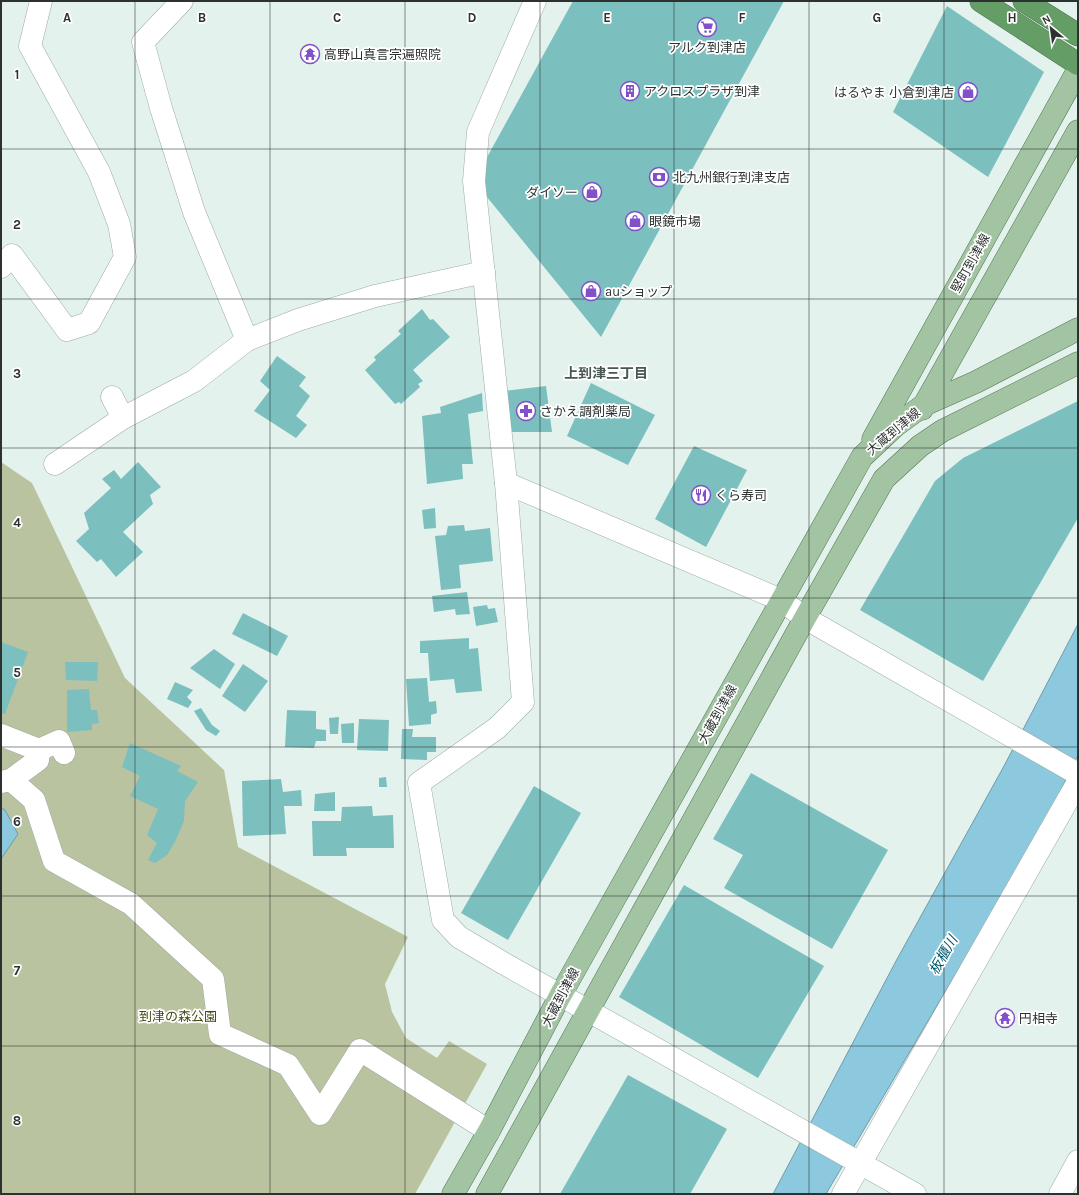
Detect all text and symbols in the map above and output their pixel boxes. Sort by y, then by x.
north arrow [1031,8,1071,48]
text: A [63,10,71,25]
text: B [198,10,206,25]
text: C [333,10,341,25]
text: D [468,10,477,25]
text: E [603,10,611,25]
text: F [738,10,746,25]
text: G [873,10,881,25]
text: H [1007,10,1017,25]
text: N [1040,12,1053,27]
supermarket icon: アルク到津店 [696,16,718,38]
place label: アルク到津店 [668,40,746,55]
temple icon: 高野山真言宗遍照院 [299,43,321,65]
place label: 高野山真言宗遍照院 [324,47,441,62]
text: 1 [15,67,19,82]
building icon: アクロスプラザ到津 [619,80,641,102]
shop icon: はるやま 小倉到津店 [957,81,979,103]
place label: アクロスプラザ到津 [644,84,760,99]
place label: はるやま 小倉到津店 [834,85,954,100]
bank icon: 北九州銀行到津支店 [648,166,670,188]
place label: 北九州銀行到津支店 [673,170,790,185]
shop icon: ダイソー [581,181,603,203]
place label: ダイソー [526,185,578,200]
shop icon: 眼鏡市場 [624,210,646,232]
place label: 眼鏡市場 [649,214,701,229]
text: 2 [13,217,21,232]
street label: 堅町到津線 [948,231,993,295]
shop icon: auショップ [580,280,602,302]
place label: auショップ [605,284,672,299]
district label: 上到津三丁目 [564,365,648,382]
text: 3 [13,366,21,381]
pharmacy icon: さかえ調剤薬局 [515,400,537,422]
place label: さかえ調剤薬局 [540,404,631,419]
street label: 大蔵到津線 [864,405,923,458]
restaurant icon: くら寿司 [690,484,712,506]
place label: くら寿司 [715,488,767,503]
text: 4 [13,515,21,530]
text: 5 [13,665,21,680]
street label: 大蔵到津線 [695,682,740,746]
text: 6 [13,814,21,829]
water label: 板櫃川 [926,931,962,978]
text: 7 [14,963,21,978]
street label: 大蔵到津線 [539,965,582,1029]
temple icon: 円相寺 [994,1007,1016,1029]
park label: 到津の森公園 [139,1009,217,1024]
place label: 円相寺 [1019,1011,1058,1026]
text: 8 [13,1113,21,1128]

